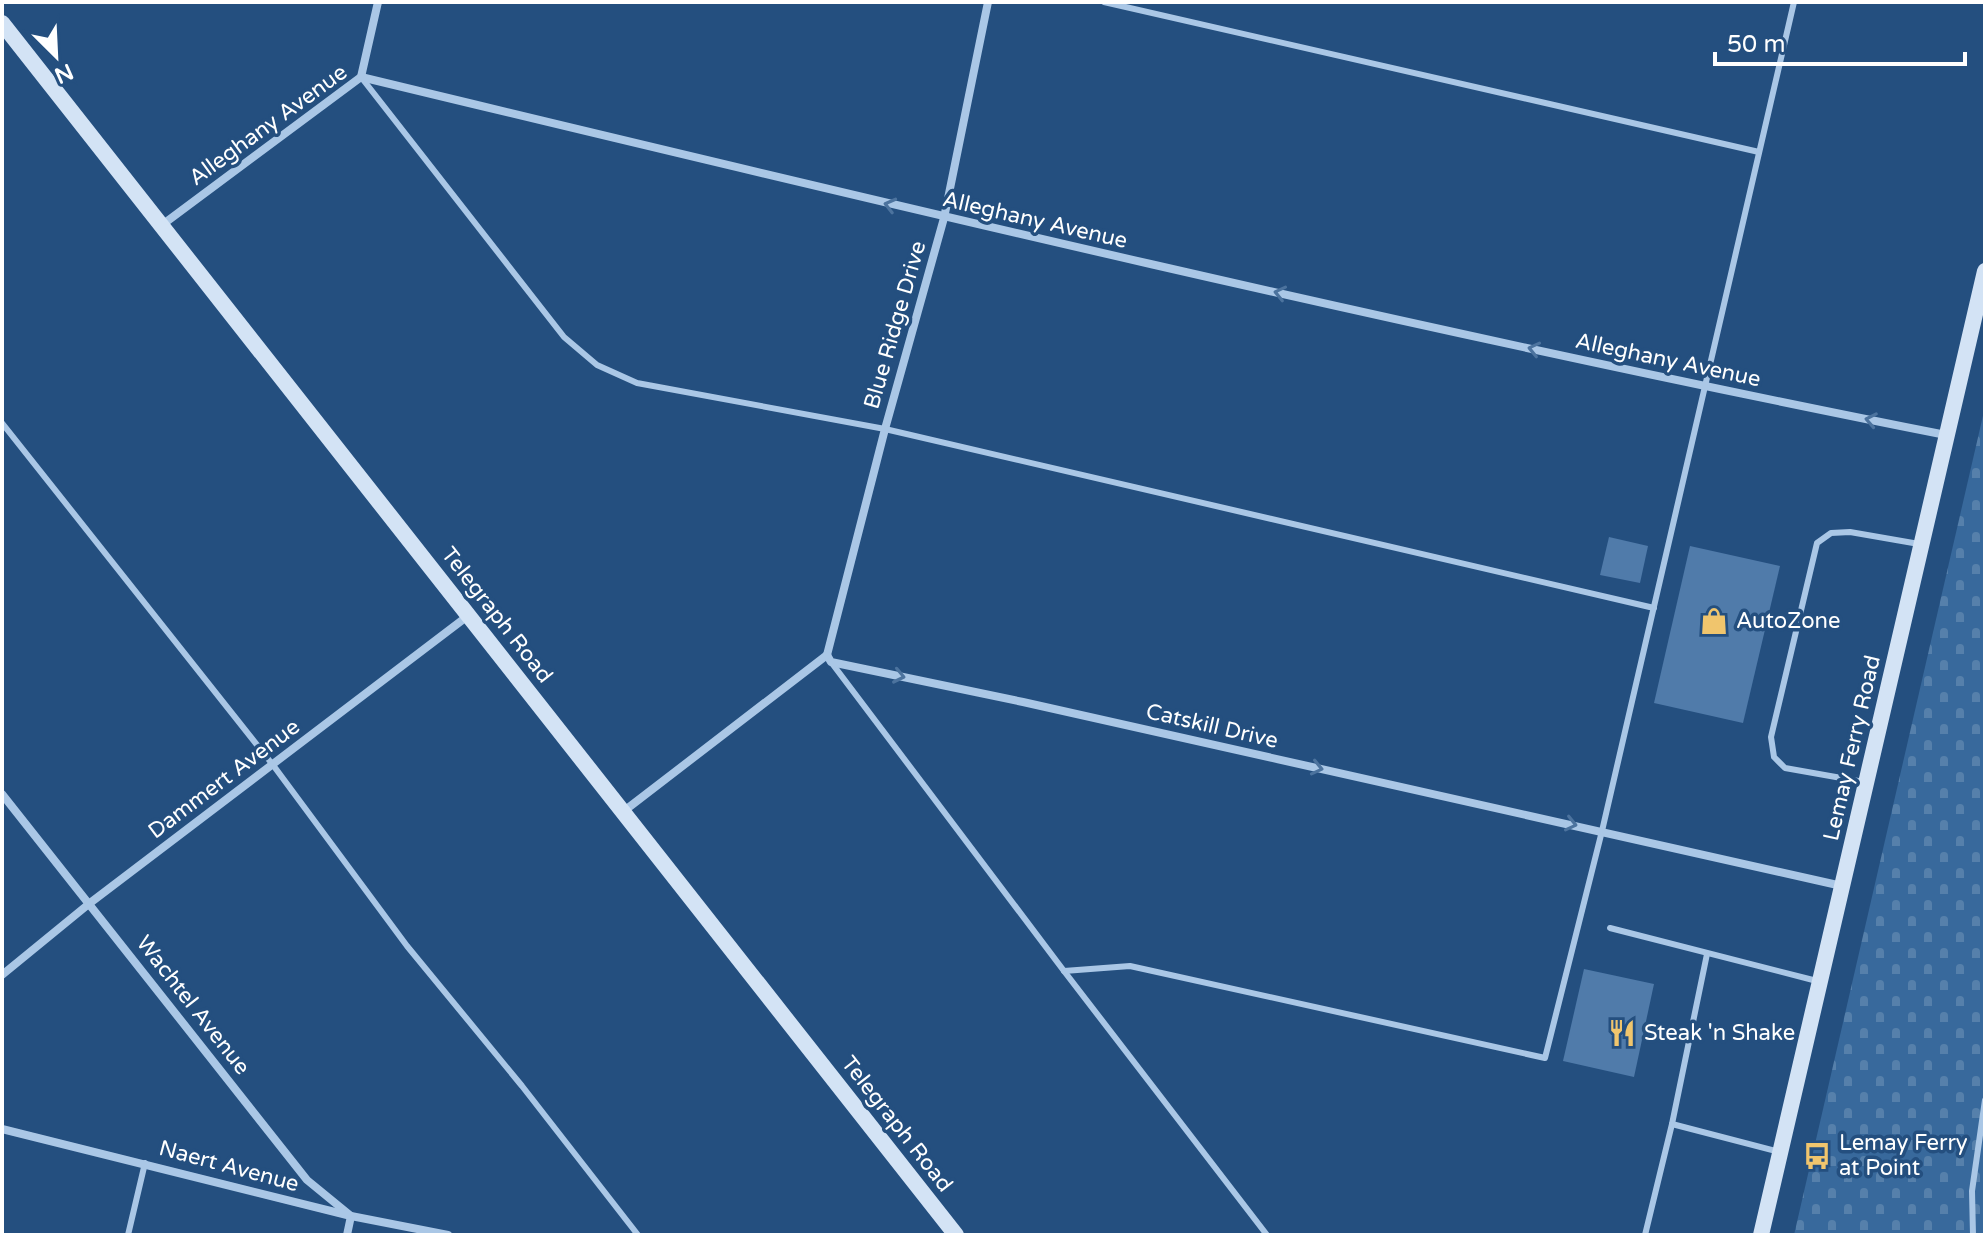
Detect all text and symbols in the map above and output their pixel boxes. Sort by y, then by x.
north arrow [16,16,96,96]
scale bar [1715,16,1965,66]
text: 50 m [1727,30,1785,59]
text: N [50,58,77,89]
street label: Alleghany Avenue [184,59,352,191]
street label: Alleghany Avenue [940,186,1130,254]
one-way arrow [884,197,898,214]
street label: Blue Ridge Drive [859,238,931,412]
one-way arrow [1274,285,1288,302]
street label: Alleghany Avenue [1573,328,1763,392]
one-way arrow [1528,341,1542,358]
one-way arrow [1864,413,1877,430]
street label: Telegraph Road [436,542,558,688]
shop icon: AutoZone [1699,606,1729,636]
place label: AutoZone [1736,608,1840,634]
street label: Lemay Ferry Road [1818,653,1886,843]
one-way arrow [892,667,905,684]
street label: Catskill Drive [1143,698,1281,754]
street label: Dammert Avenue [143,714,305,844]
one-way arrow [1310,758,1323,775]
one-way arrow [1564,815,1577,832]
street label: Wachtel Avenue [131,930,255,1080]
restaurant icon: Steak 'n Shake [1607,1018,1637,1048]
place label: Steak 'n Shake [1644,1020,1795,1046]
street label: Telegraph Road [836,1051,958,1197]
place label: Lemay Ferry at Point [1839,1130,1968,1181]
street label: Naert Avenue [156,1135,302,1197]
bus stop icon: Lemay Ferry at Point [1802,1141,1832,1171]

